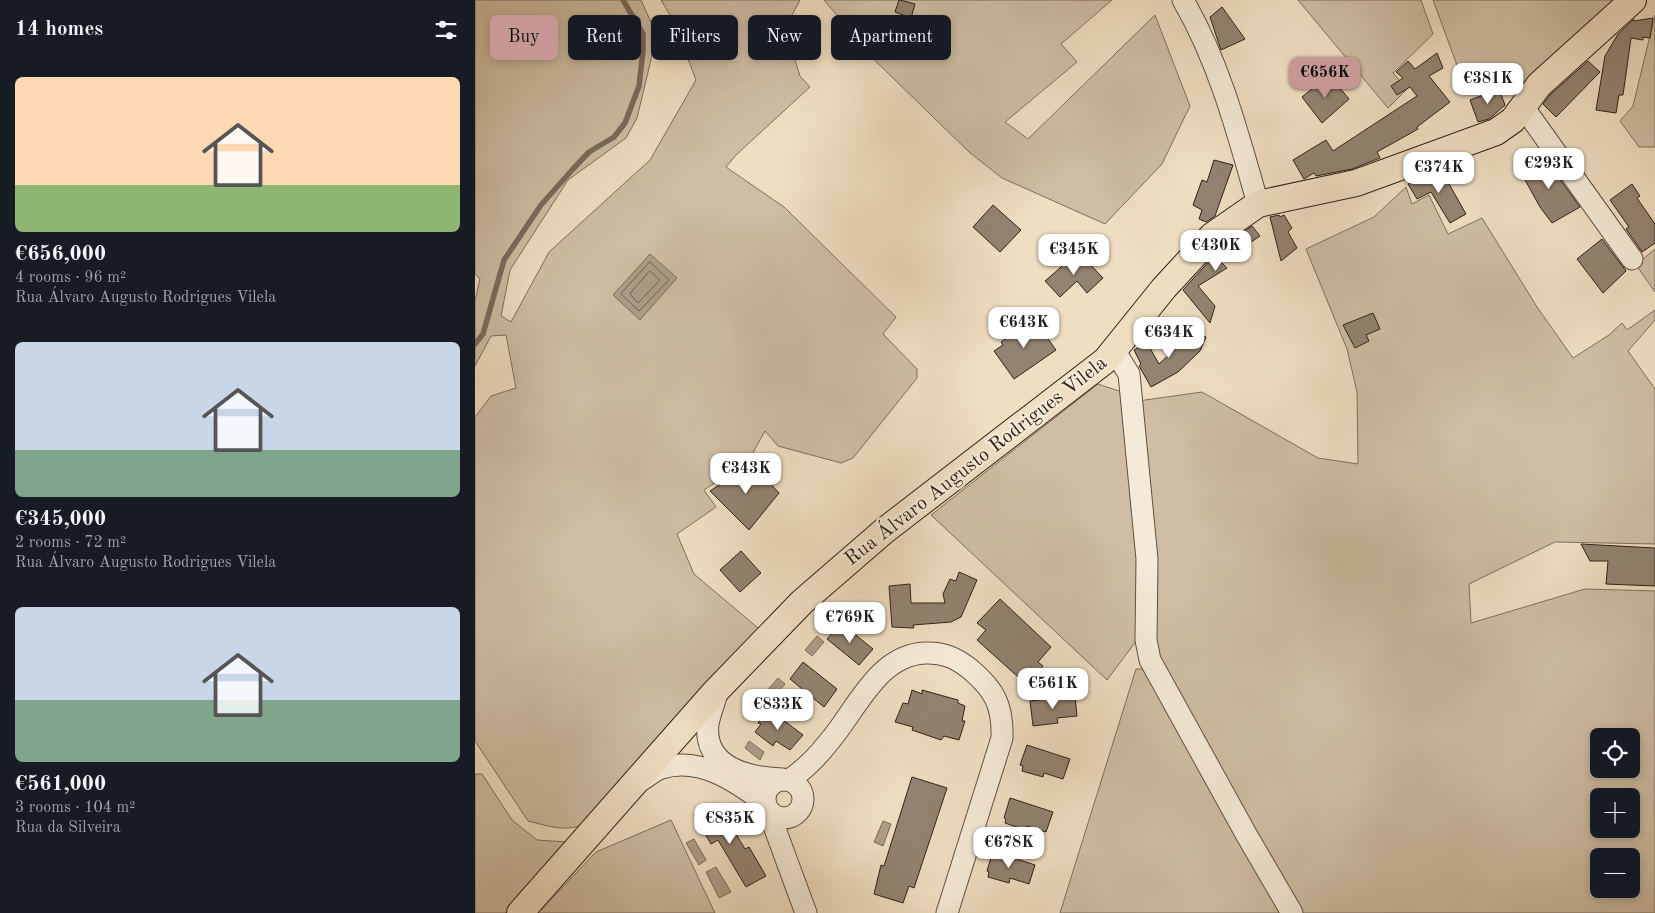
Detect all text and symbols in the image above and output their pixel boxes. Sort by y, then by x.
chip: Buy [490,15,558,60]
chip: Rent [568,15,641,60]
chip: Filters [651,15,738,60]
chip: New [748,15,821,60]
chip: Apartment [831,15,951,60]
icon: filters [432,16,460,44]
text: 14 homes [15,19,103,40]
pin: €656K [1290,56,1360,99]
pin: €381K [1453,62,1523,105]
text: €656K [1300,65,1350,81]
text: €381K [1463,71,1513,87]
icon: home [193,110,283,200]
pin: €293K [1514,148,1584,190]
pin: €374K [1404,152,1474,194]
text: €293K [1524,156,1574,172]
text: €374K [1414,160,1464,176]
pin: €430K [1181,230,1251,272]
pin: €345K [1039,234,1109,276]
text: €430K [1191,238,1241,254]
text: €345K [1049,242,1099,258]
text: €656,000 [15,244,106,265]
text: 4 rooms · 96 m² [15,270,126,286]
text: Rua Álvaro Augusto Rodrigues Vilela [15,290,276,306]
pin: €643K [989,306,1059,349]
text: €643K [999,315,1049,331]
pin: €634K [1134,316,1204,359]
text: €634K [1144,325,1194,341]
street label: Rua Álvaro Augusto Rodrigues Vilela [840,351,1111,570]
icon: home [193,375,283,465]
pin: €343K [711,452,781,495]
text: €343K [721,461,771,477]
text: €345,000 [15,509,106,530]
text: 2 rooms · 72 m² [15,535,126,551]
text: Rua Álvaro Augusto Rodrigues Vilela [15,555,276,571]
pin: €769K [815,602,885,644]
text: €769K [825,610,875,626]
icon: home [193,640,283,730]
pin: €561K [1018,668,1088,710]
text: €561K [1028,676,1078,692]
pin: €833K [743,688,813,731]
text: €833K [753,697,803,713]
map controls [1590,728,1640,898]
button: locate [1590,728,1640,778]
text: €561,000 [15,774,106,795]
button: + [1590,788,1640,838]
text: 3 rooms · 104 m² [15,800,135,816]
pin: €835K [695,802,765,845]
text: €835K [705,811,755,827]
text: Rua da Silveira [15,820,121,836]
pin: €678K [974,826,1044,869]
text: €678K [984,835,1034,851]
button: − [1590,848,1640,898]

